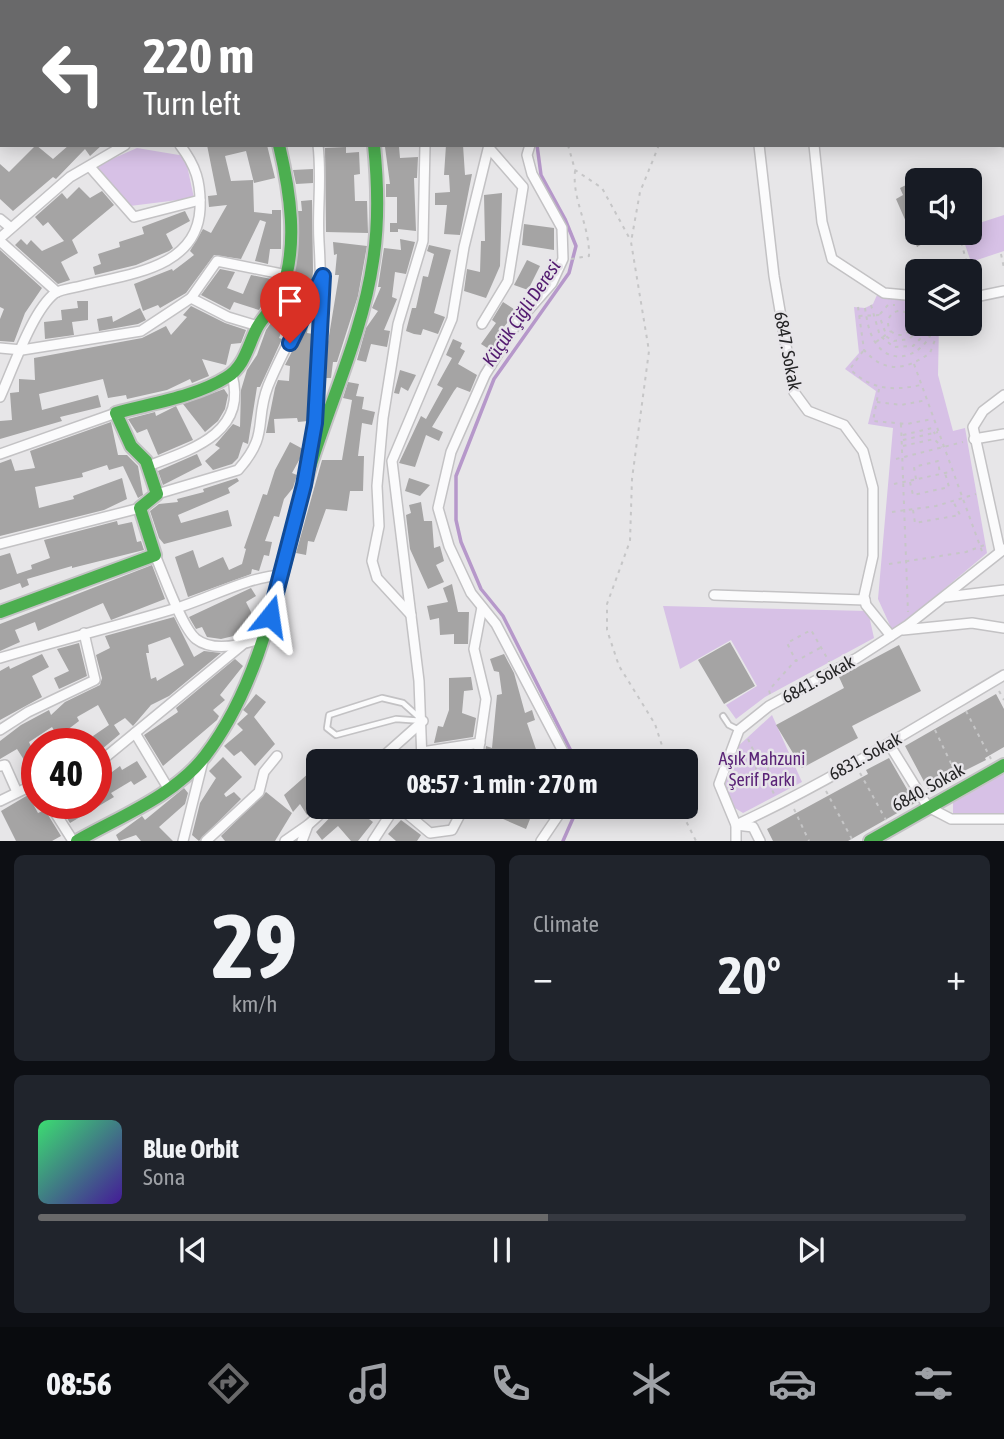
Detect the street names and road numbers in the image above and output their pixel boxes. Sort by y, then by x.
street label: 6847. Sokak [770,310,806,392]
street label: 6841. Sokak [778,650,858,708]
street label: 6831. Sokak [825,727,905,785]
street label: 6840. Sokak [888,758,968,816]

